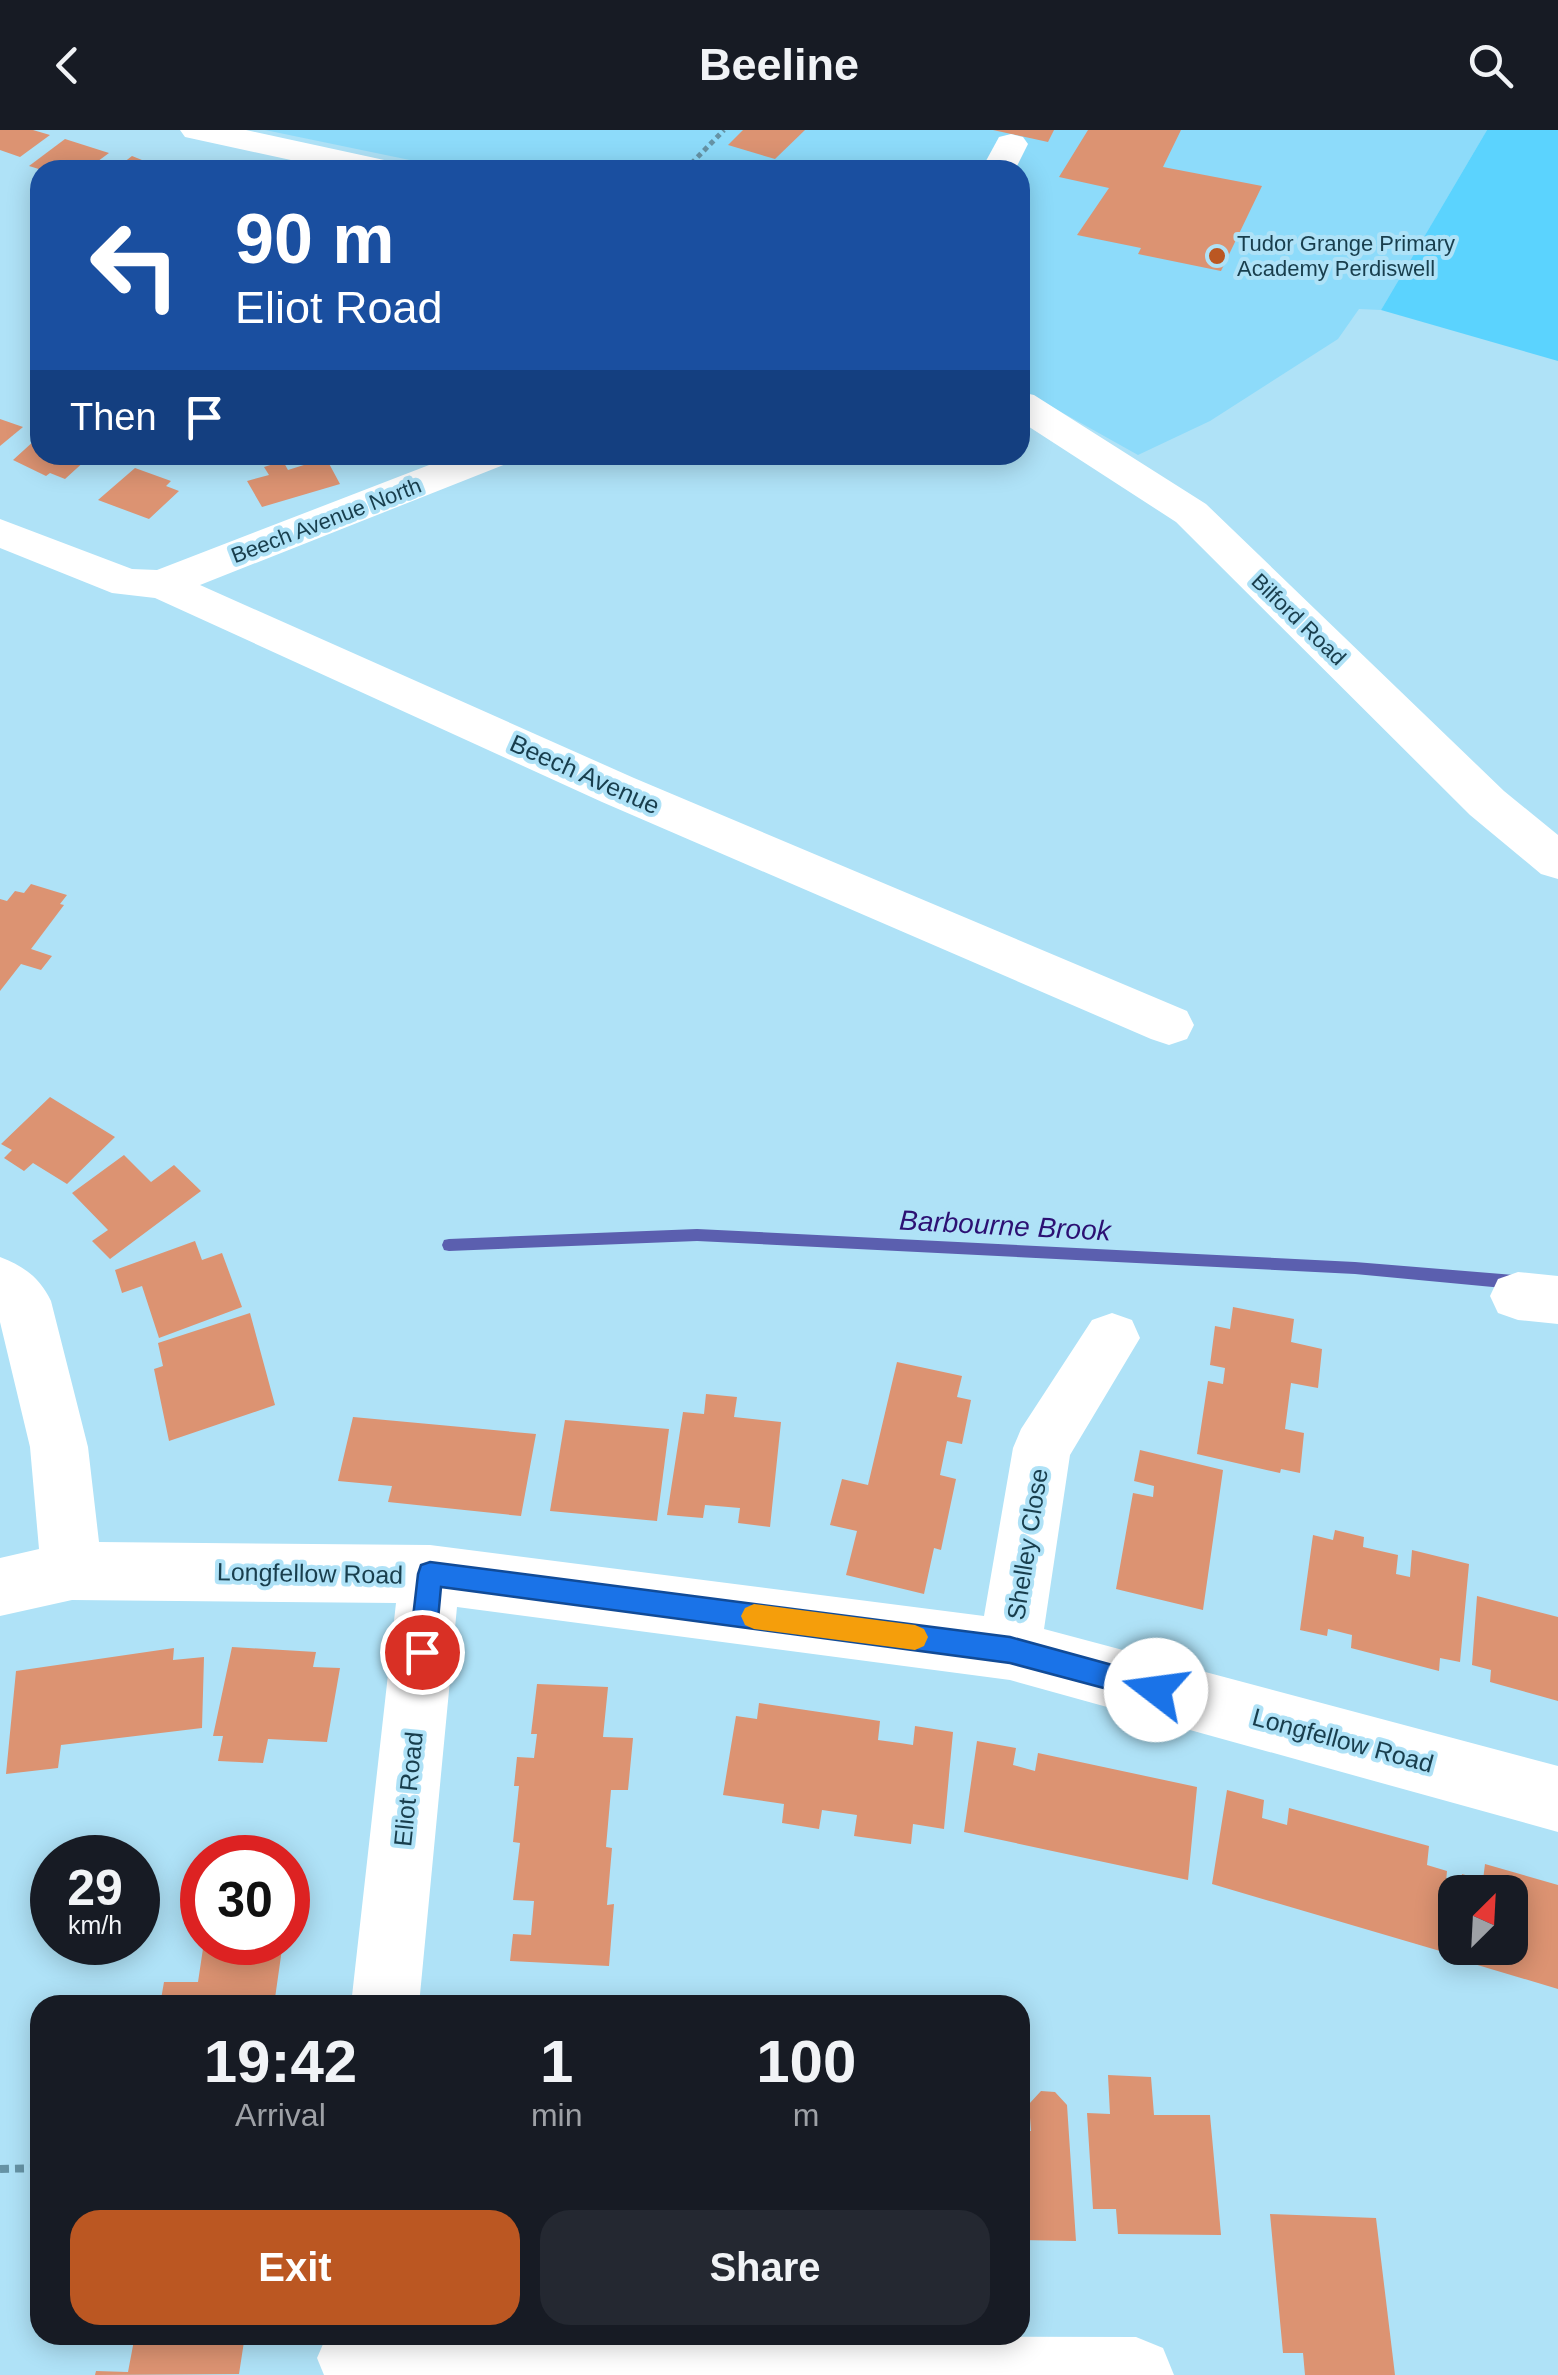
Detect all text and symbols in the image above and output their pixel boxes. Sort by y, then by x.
icon: back [40,38,95,93]
icon: search [1463,38,1518,93]
text: Beeline [699,39,859,90]
icon: left [70,200,200,330]
text: 90 m [235,200,395,278]
place label: Tudor Grange Primary Academy Perdiswell [1237,231,1455,281]
marker: Tudor Grange Primary Academy Perdiswell [1206,245,1228,267]
text: Eliot Road [235,282,443,333]
icon: arrive [177,390,232,445]
text: Then [70,396,157,438]
street label: Beech Avenue North [228,473,425,568]
street label: Bilford Road [1246,568,1351,670]
street label: Beech Avenue [506,729,664,819]
water label: Barbourne Brook [898,1204,1113,1247]
street label: Shelley Close [1001,1466,1053,1622]
street label: Longfellow Road [217,1557,403,1589]
pin [380,1610,465,1695]
icon: arrive [395,1625,450,1680]
position arrow [1104,1638,1208,1742]
street label: Longfellow Road [1249,1702,1437,1778]
street label: Eliot Road [388,1730,428,1848]
speed limit sign: 30 [180,1835,310,1965]
text: 29 [67,1860,123,1916]
north arrow [1438,1875,1528,1965]
map controls [1438,1875,1528,1965]
text: km/h [68,1911,122,1939]
text: 19:42 [204,2028,357,2095]
text: 1 [540,2028,573,2095]
text: 100 [756,2028,856,2095]
text: Arrival [235,2097,326,2133]
text: min [531,2097,582,2133]
text: m [793,2097,820,2133]
button: Exit [70,2210,520,2325]
button: Share [540,2210,990,2325]

